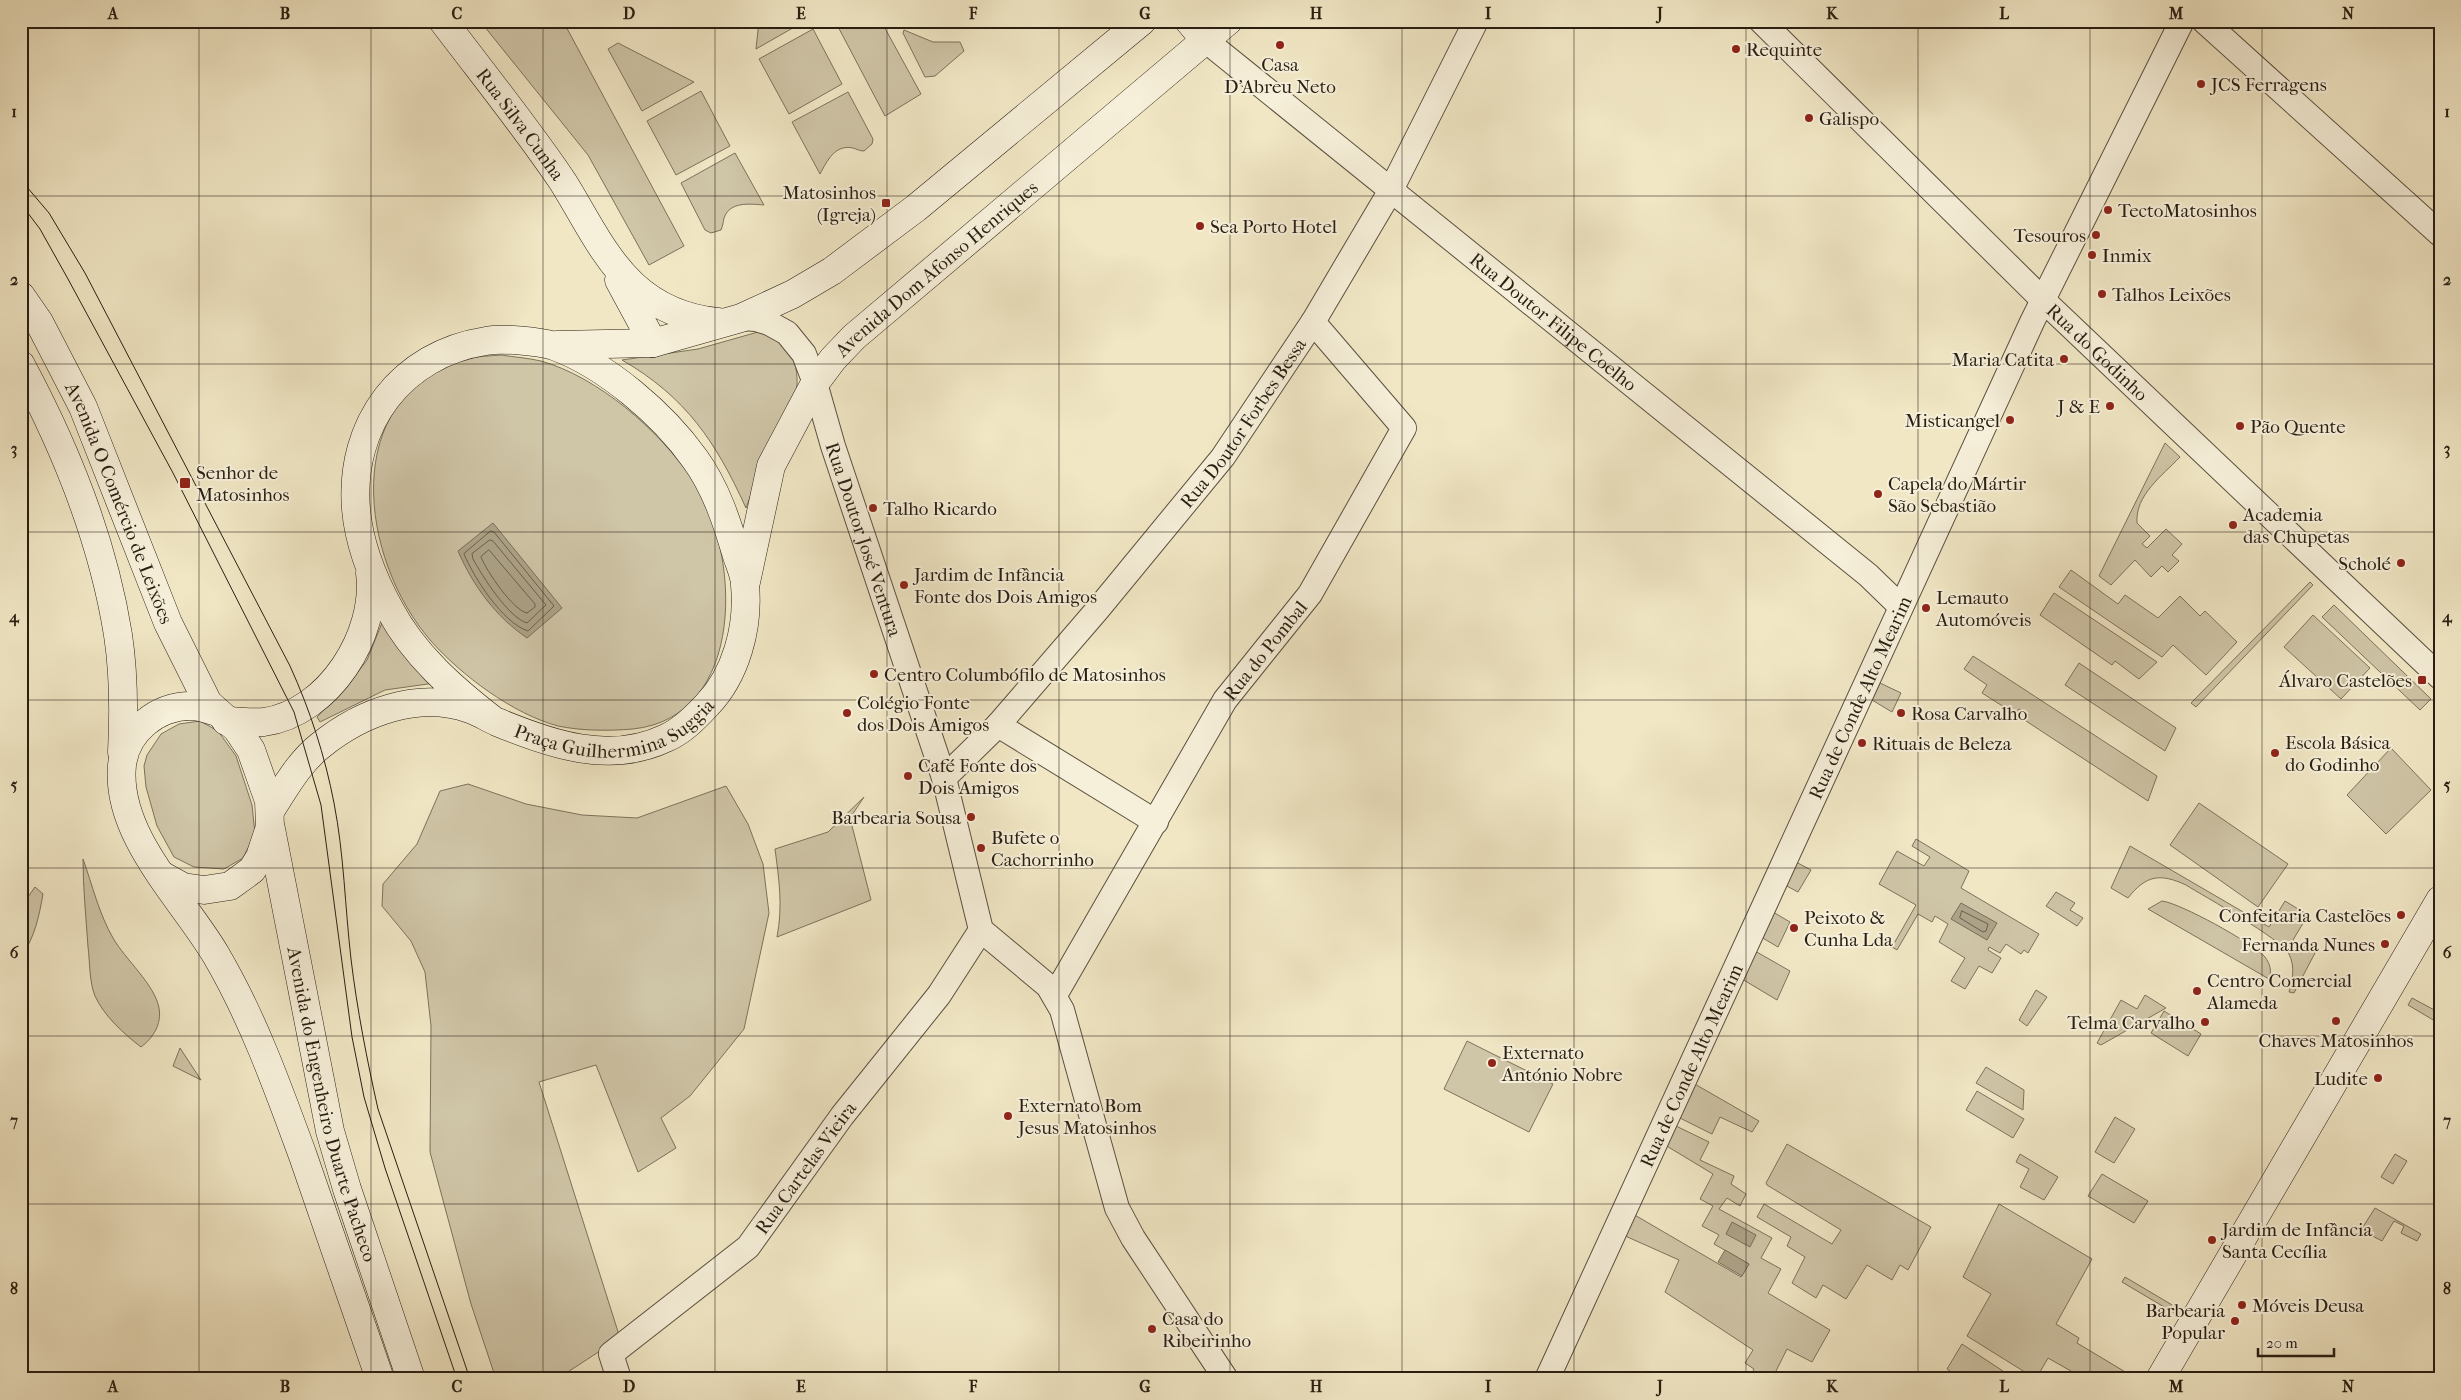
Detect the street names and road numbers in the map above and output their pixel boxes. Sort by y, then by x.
street label: Rua Silva Cunha [471,64,569,185]
street label: Avenida Dom Afonso Henriques [830,177,1043,362]
street label: Rua Doutor Filipe Coelho [1465,248,1641,396]
street label: Rua do Godinho [2042,299,2152,406]
street label: Rua Doutor Forbes Bessa [1176,334,1311,513]
street label: Avenida O Comércio de Leixões [60,378,177,627]
street label: Rua Doutor José Ventura [821,440,906,640]
street label: Rua de Conde Alto Mearim [1805,593,1917,803]
street label: Rua do Pombal [1219,597,1312,705]
street label: Praça Guilhermina Suggia [511,694,719,763]
street label: Avenida do Engenheiro Duarte Pacheco [282,944,381,1265]
street label: Rua de Conde Alto Mearim [1636,961,1748,1171]
street label: Rua Cartelas Vieira [751,1097,861,1239]

